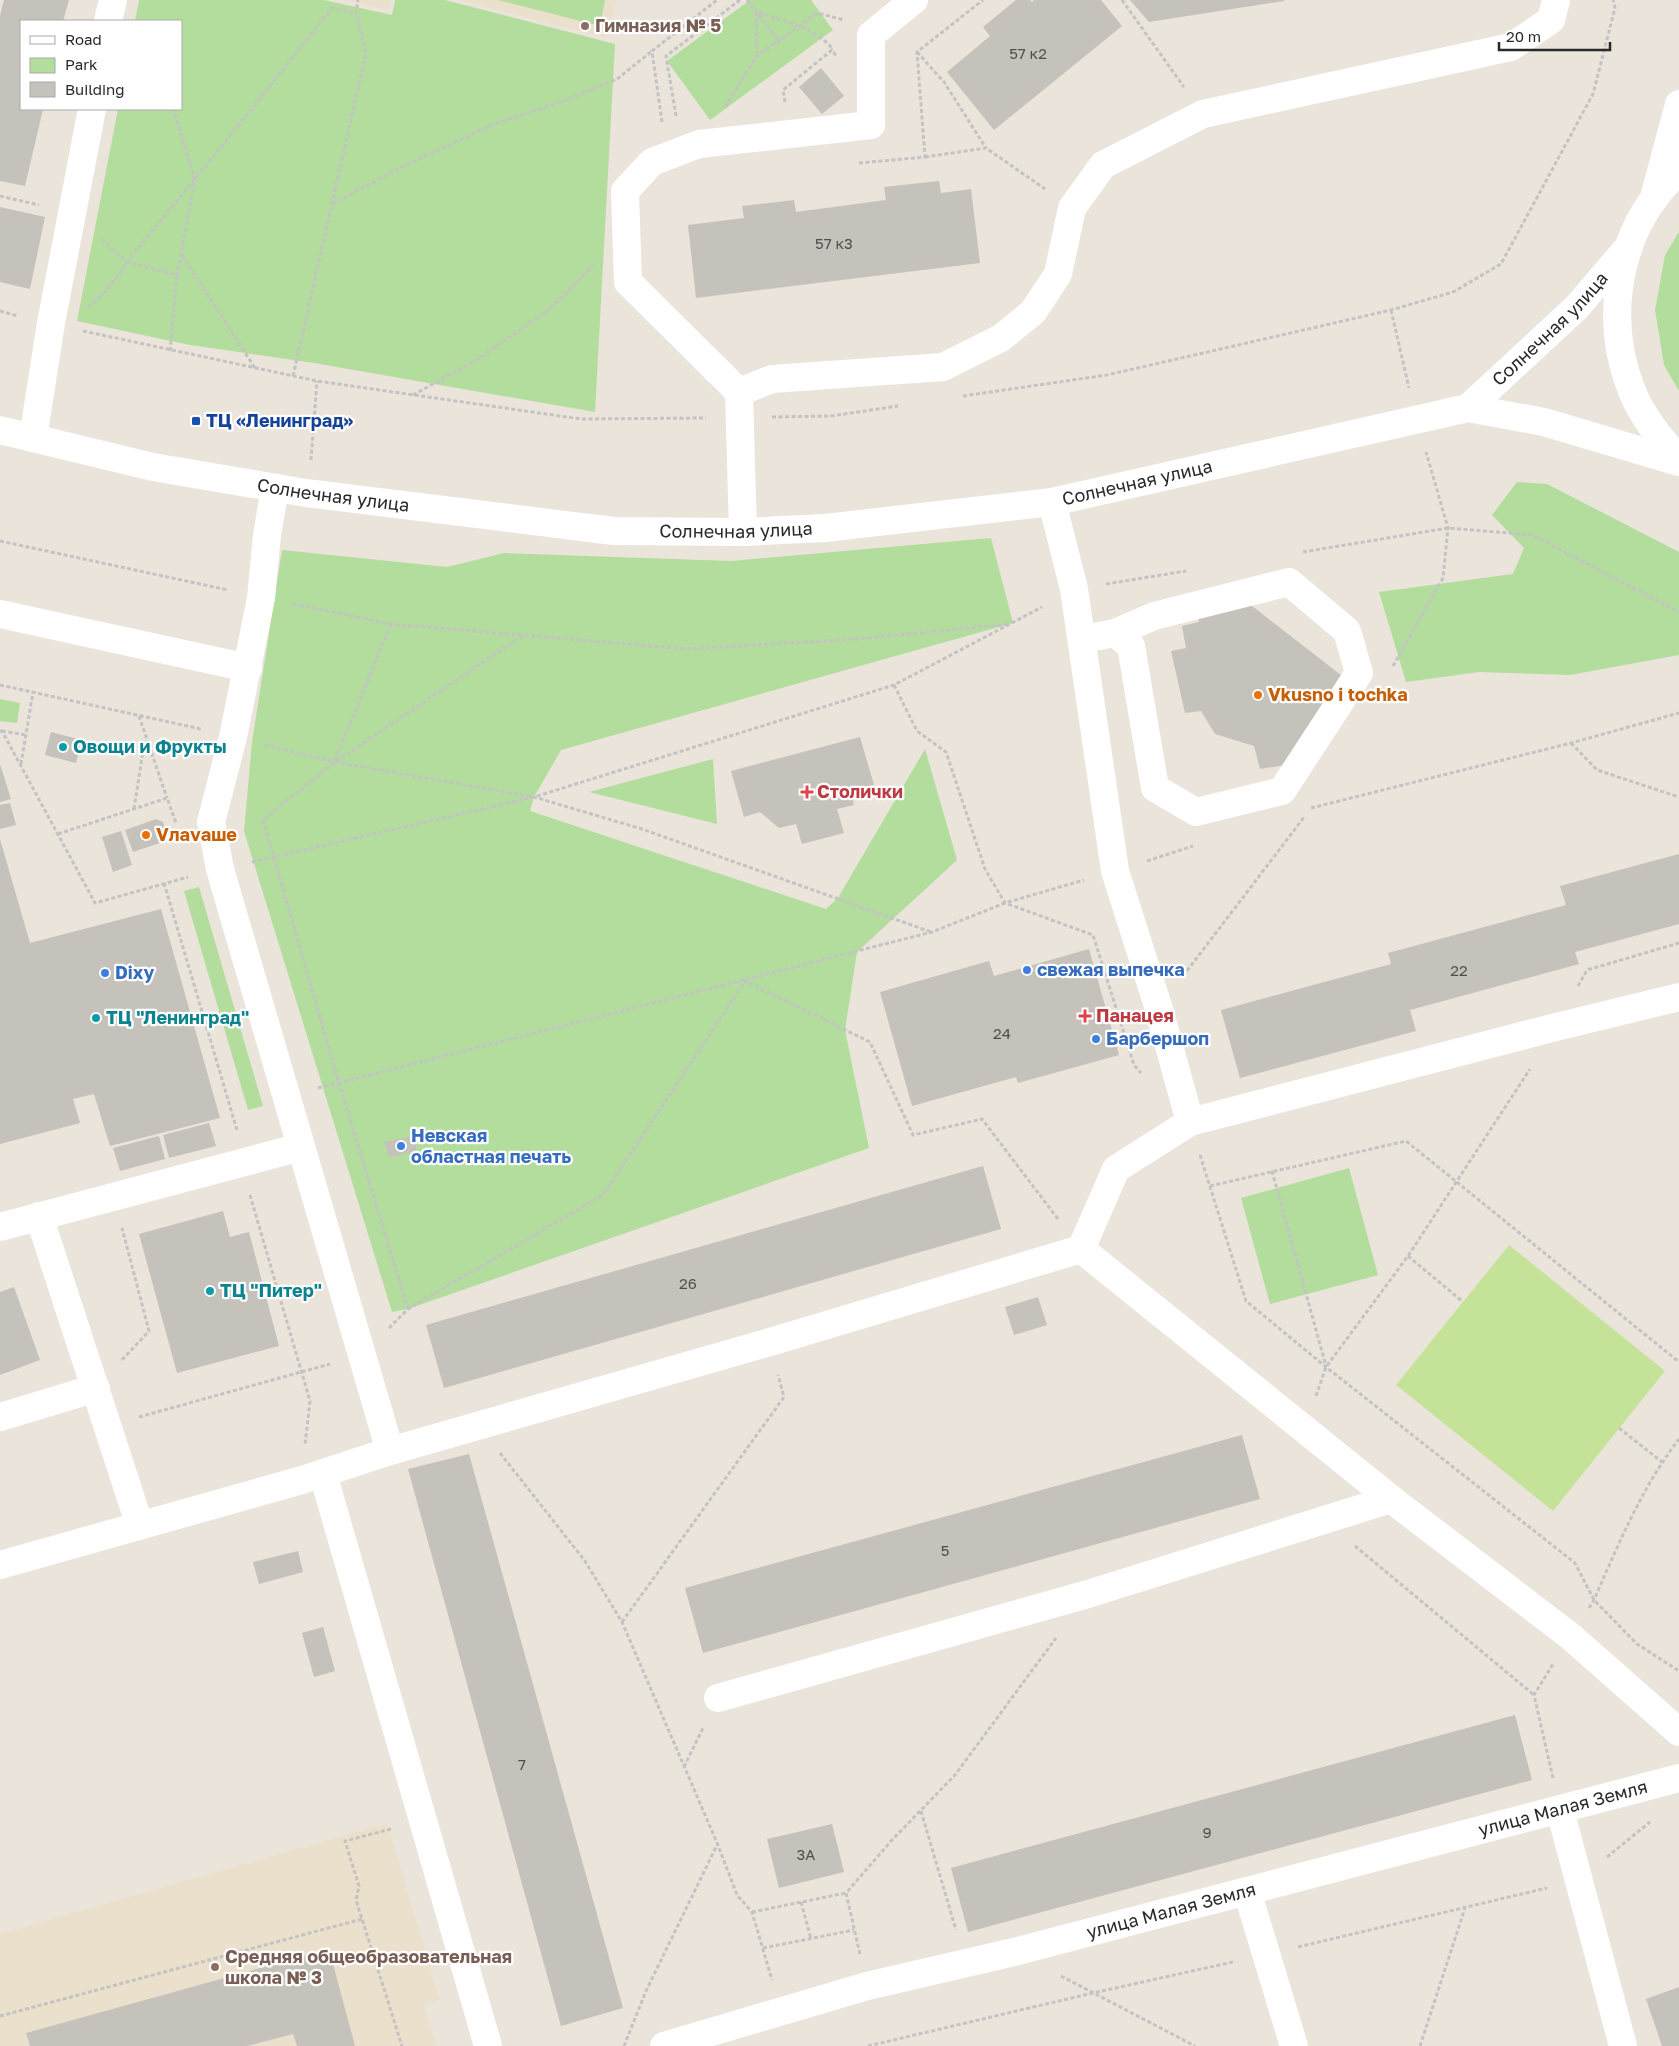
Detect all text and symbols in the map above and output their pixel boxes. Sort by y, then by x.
place label: Гимназия № 5 [595,14,721,36]
legend [20,20,182,110]
marker: Гимназия № 5 [579,20,591,32]
scale bar [1499,20,1610,52]
text: 20 m [1506,27,1541,45]
text: Road [65,30,102,48]
house number: 57 к2 [1009,44,1047,62]
text: Park [65,55,98,73]
text: Building [65,80,125,98]
house number: 57 к3 [815,234,853,252]
street label: Солнечная улица [1487,267,1612,390]
place label: ТЦ «Ленинград» [206,409,354,431]
marker: ТЦ «Ленинград» [190,415,202,427]
street label: Солнечная улица [1060,454,1214,509]
street label: Солнечная улица [256,473,411,516]
street label: Солнечная улица [659,517,813,542]
place label: Vkusno i tochka [1268,683,1408,705]
marker: Vkusno i tochka [1252,689,1264,701]
place label: Овощи и Фрукты [73,735,227,757]
marker: Овощи и Фрукты [57,741,69,753]
place label: Столички [817,780,903,802]
marker: Столички [801,786,813,798]
place label: Vлаvаше [156,823,237,845]
marker: Vлаvаше [140,829,152,841]
place label: свежая выпечка [1037,958,1185,980]
place label: Dixy [115,961,154,983]
house number: 22 [1450,961,1468,979]
marker: свежая выпечка [1021,964,1033,976]
marker: Dixy [99,967,111,979]
place label: Панацея [1096,1004,1174,1026]
place label: ТЦ "Ленинград" [106,1006,249,1028]
marker: Панацея [1078,1009,1092,1023]
marker: ТЦ "Ленинград" [90,1012,102,1024]
house number: 24 [993,1024,1011,1042]
place label: Барбершоп [1106,1027,1209,1049]
marker: Барбершоп [1090,1033,1102,1045]
place label: Невская областная печать [411,1124,571,1167]
marker: Невская областная печать [395,1140,407,1152]
house number: 26 [679,1274,697,1292]
place label: ТЦ "Питер" [220,1279,322,1301]
marker: ТЦ "Питер" [204,1285,216,1297]
house number: 5 [941,1541,949,1559]
house number: 7 [518,1755,526,1773]
street label: улица Малая Земля [1476,1775,1650,1840]
house number: 9 [1202,1823,1212,1841]
house number: 3А [797,1845,815,1863]
street label: улица Малая Земля [1084,1877,1258,1943]
place label: Средняя общеобразовательная школа № 3 [225,1945,512,1988]
marker: Средняя общеобразовательная школа № 3 [209,1961,221,1973]

